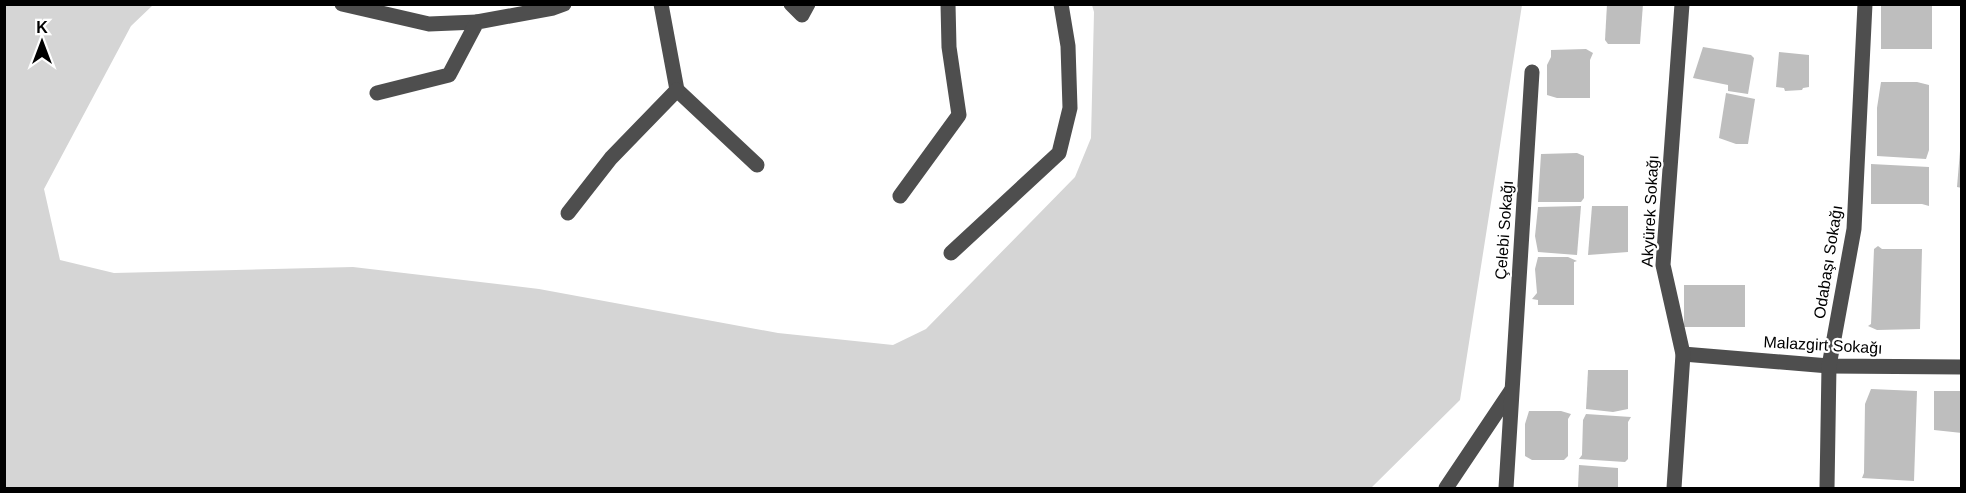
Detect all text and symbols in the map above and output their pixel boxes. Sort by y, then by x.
north arrow [12,12,72,72]
text: K [36,19,48,36]
street label: Akyürek Sokağı [1639,155,1661,267]
street label: Çelebi Sokağı [1492,180,1516,280]
street label: Odabaşı Sokağı [1811,204,1845,320]
street label: Malazgirt Sokağı [1763,333,1883,357]

